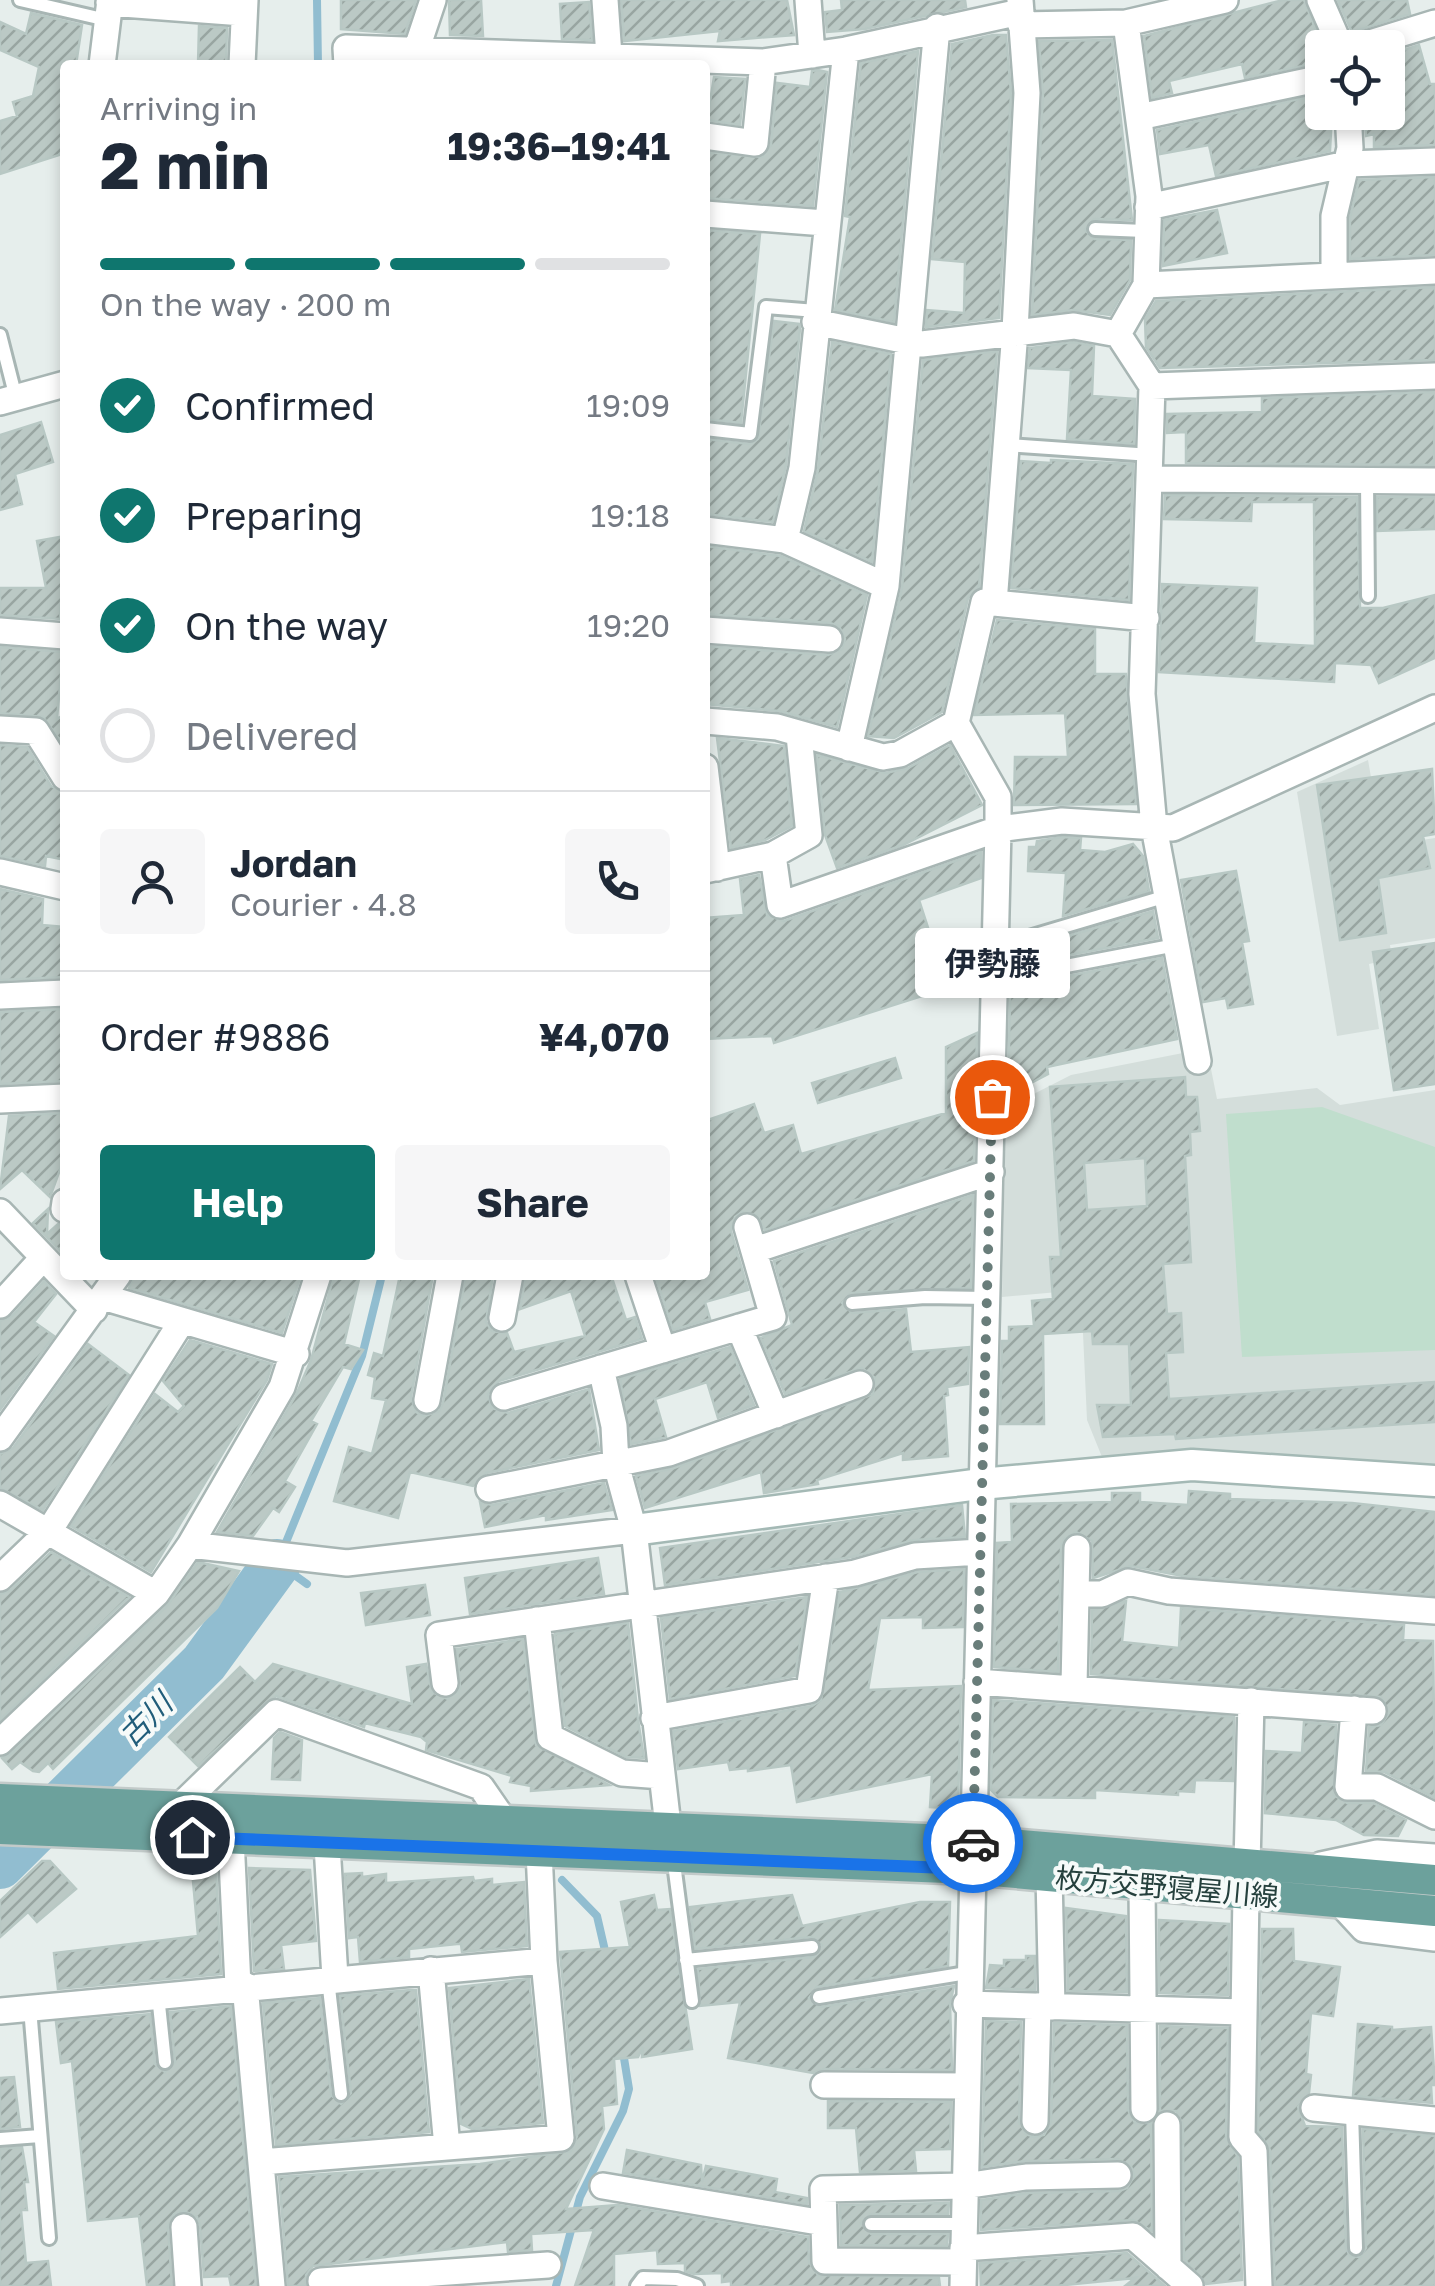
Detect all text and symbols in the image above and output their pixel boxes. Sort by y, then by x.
map controls [1305,30,1405,130]
button: locate [1305,30,1405,130]
text: Arriving in [100,89,257,127]
text: 19:36–19:41 [448,123,670,168]
text: 2 min [100,125,270,203]
text: On the way · 200 m [100,285,391,323]
icon: check [100,378,155,433]
text: Confirmed [185,383,375,428]
text: 19:09 [586,386,670,424]
icon: check [100,488,155,543]
text: Preparing [185,493,363,538]
text: 19:18 [590,496,670,534]
icon: check [100,598,155,653]
text: On the way [185,603,388,648]
text: 19:20 [587,606,670,644]
text: Delivered [185,713,358,758]
button: person [100,829,205,934]
button: phone [565,829,670,934]
text: Jordan [230,840,357,885]
text: Courier · 4.8 [230,885,417,923]
callout: 伊勢藤 [914,927,1070,997]
text: 伊勢藤 [944,944,1041,982]
text: Order #9886 [100,1014,330,1059]
text: ¥4,070 [539,1014,670,1059]
pin [950,1055,1035,1140]
icon: bag [965,1070,1020,1125]
button: Help [100,1145,375,1260]
button: Share [395,1145,670,1260]
water label: 古川 [111,1683,181,1753]
courier [923,1793,1023,1893]
pin [150,1795,235,1880]
icon: home [165,1810,220,1865]
icon: car [946,1816,1001,1871]
street label: 枚方交野寝屋川線 [1054,1860,1280,1913]

